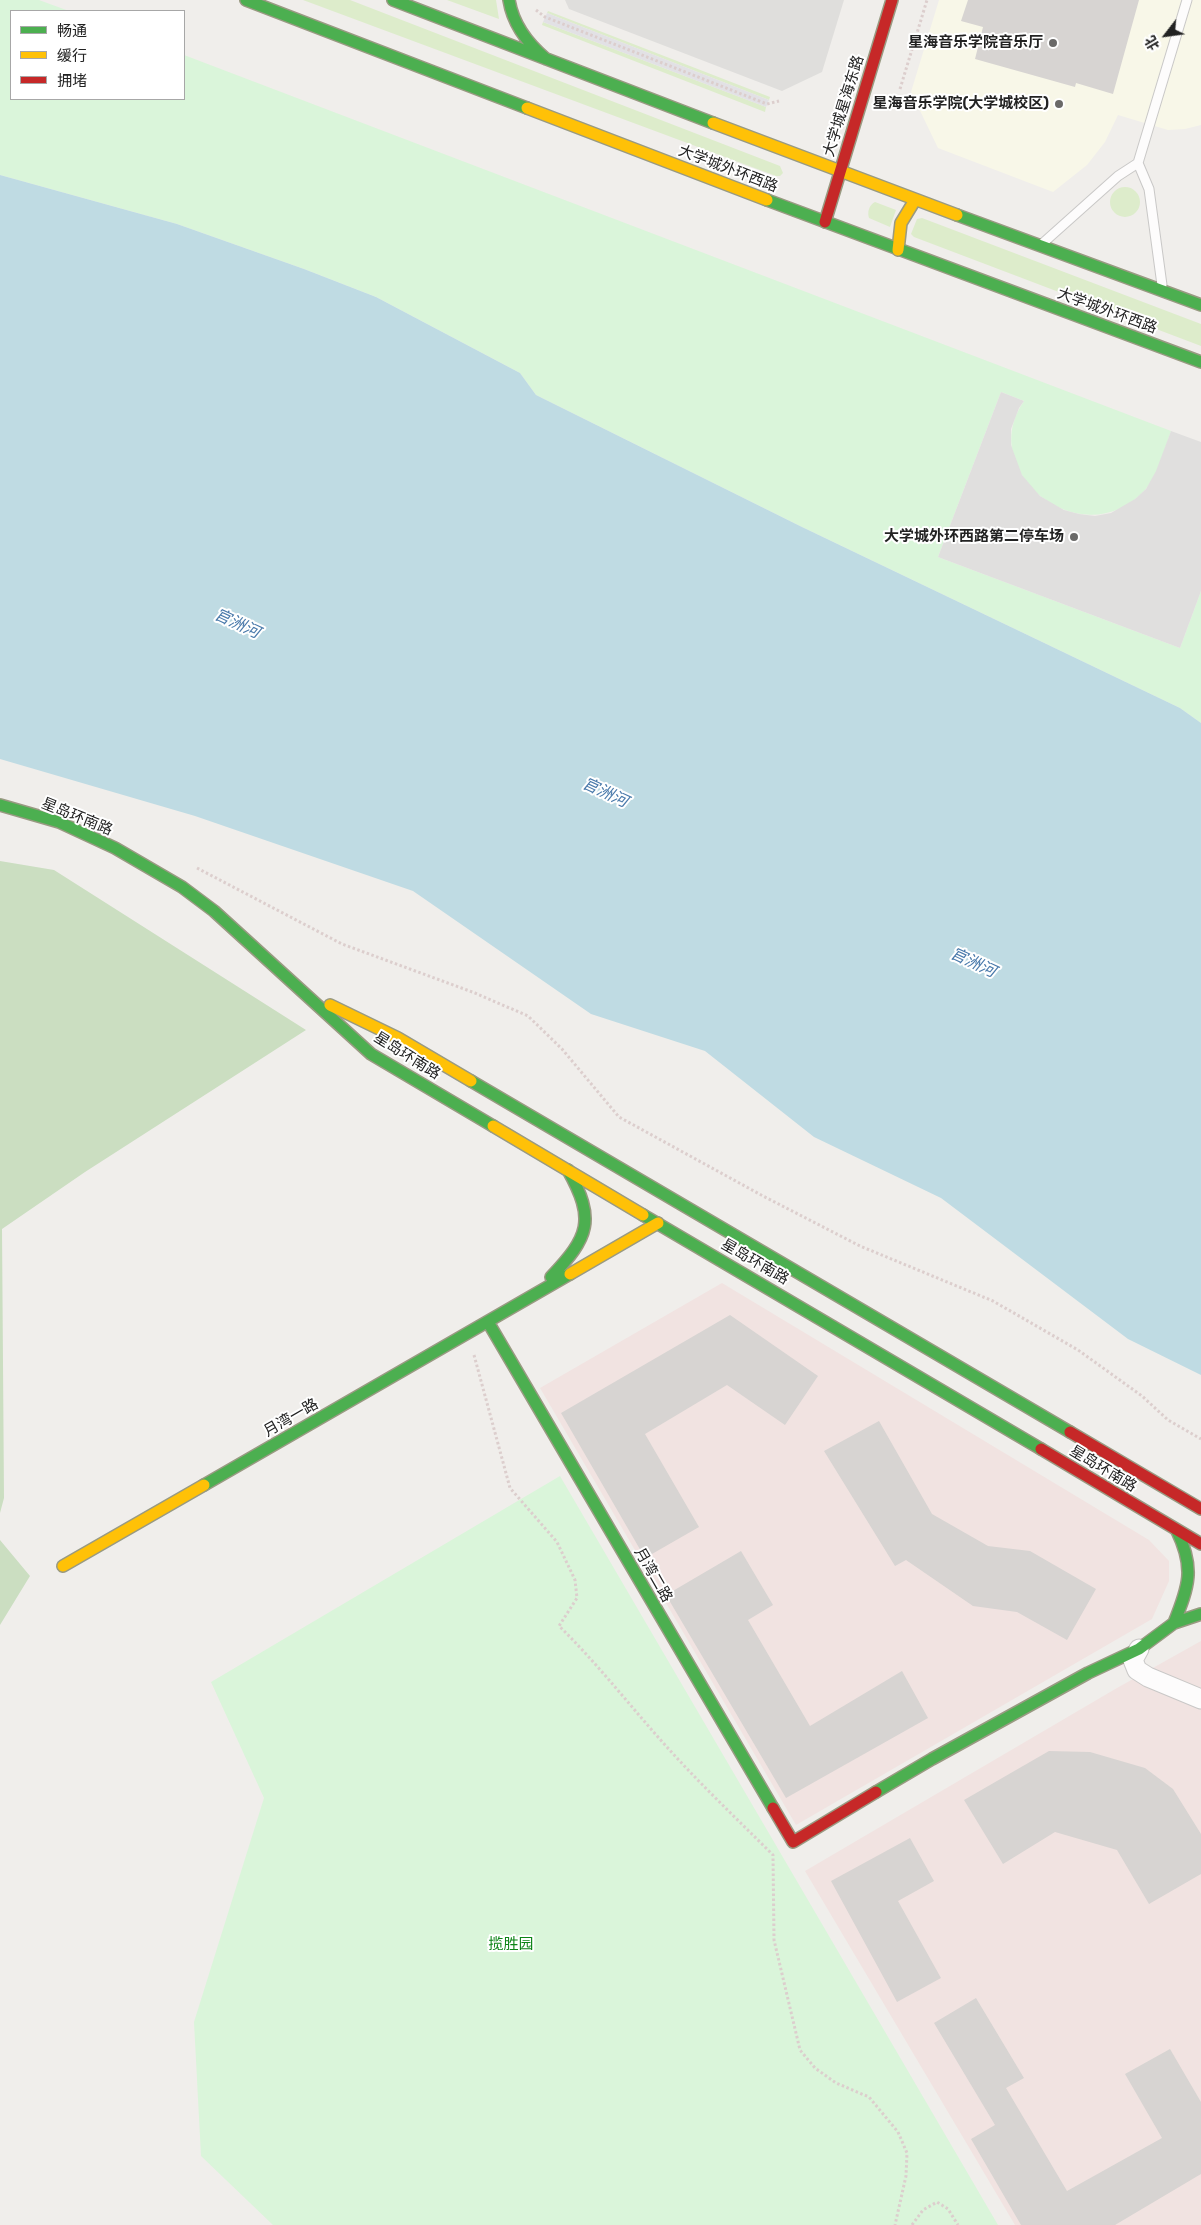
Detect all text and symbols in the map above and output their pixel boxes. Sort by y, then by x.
legend [10,10,185,100]
north arrow [1141,10,1191,60]
text: 畅通 [57,22,87,40]
text: 北 [1142,32,1163,53]
place label: 星海音乐学院音乐厅 [908,34,1043,52]
marker: 星海音乐学院音乐厅 [1047,37,1059,49]
text: 缓行 [57,47,87,65]
street label: 大学城星海东路 [820,53,868,159]
text: 拥堵 [57,72,87,90]
place label: 星海音乐学院(大学城校区) [872,95,1049,113]
marker: 星海音乐学院(大学城校区) [1053,98,1065,110]
street label: 大学城外环西路 [676,142,780,196]
street label: 大学城外环西路 [1055,285,1159,337]
place label: 大学城外环西路第二停车场 [884,528,1064,546]
marker: 大学城外环西路第二停车场 [1068,531,1080,543]
water label: 官洲河 [211,605,263,643]
water label: 官洲河 [579,774,631,812]
street label: 星岛环南路 [39,795,115,839]
water label: 官洲河 [947,944,999,982]
street label: 星岛环南路 [370,1028,444,1084]
street label: 星岛环南路 [718,1235,792,1289]
street label: 月湾一路 [261,1395,321,1441]
street label: 星岛环南路 [1066,1442,1140,1496]
street label: 月湾二路 [630,1545,676,1605]
park label: 揽胜园 [489,1936,533,1954]

